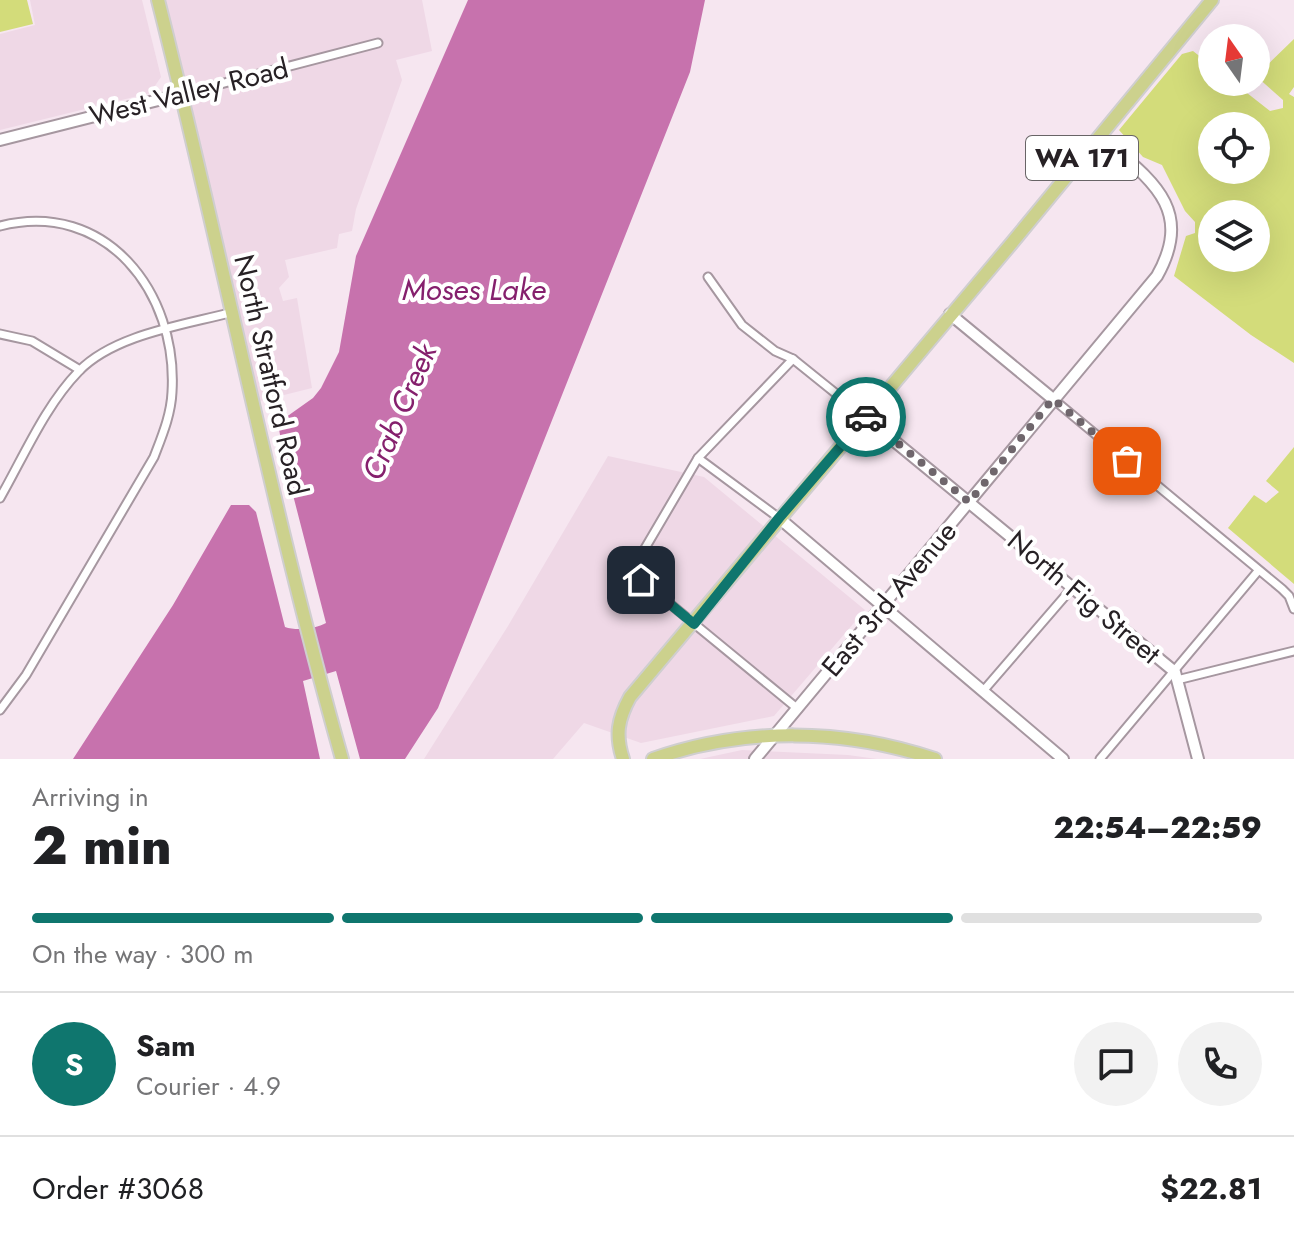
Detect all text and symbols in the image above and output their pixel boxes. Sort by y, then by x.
north arrow [1198,24,1270,96]
map controls [1198,24,1270,272]
street label: West Valley Road [85,47,293,137]
button: locate [1198,112,1270,184]
road number: WA 171 [1026,136,1138,180]
button: layers [1198,200,1270,272]
street label: North Stratford Road [223,251,319,499]
water label: Moses Lake [402,268,546,311]
water label: Crab Creek [351,336,447,487]
courier [826,377,906,457]
icon: car [844,395,888,439]
pin [1093,427,1161,495]
icon: bag [1105,439,1149,483]
street label: East 3rd Avenue [812,512,966,686]
street label: North Fig Street [998,521,1170,674]
pin [607,546,675,614]
icon: home [619,558,663,602]
text: Arriving in [32,778,149,816]
text: 22:54–22:59 [1054,806,1262,849]
text: 2 min [32,808,172,884]
text: On the way · 300 m [32,935,253,973]
button: chat [1074,1022,1158,1106]
button: phone [1178,1022,1262,1106]
text: Sam [136,1024,196,1067]
text: S [65,1043,83,1086]
text: Courier · 4.9 [136,1067,281,1105]
text: Order #3068 [32,1167,204,1210]
text: $22.81 [1160,1167,1262,1210]

